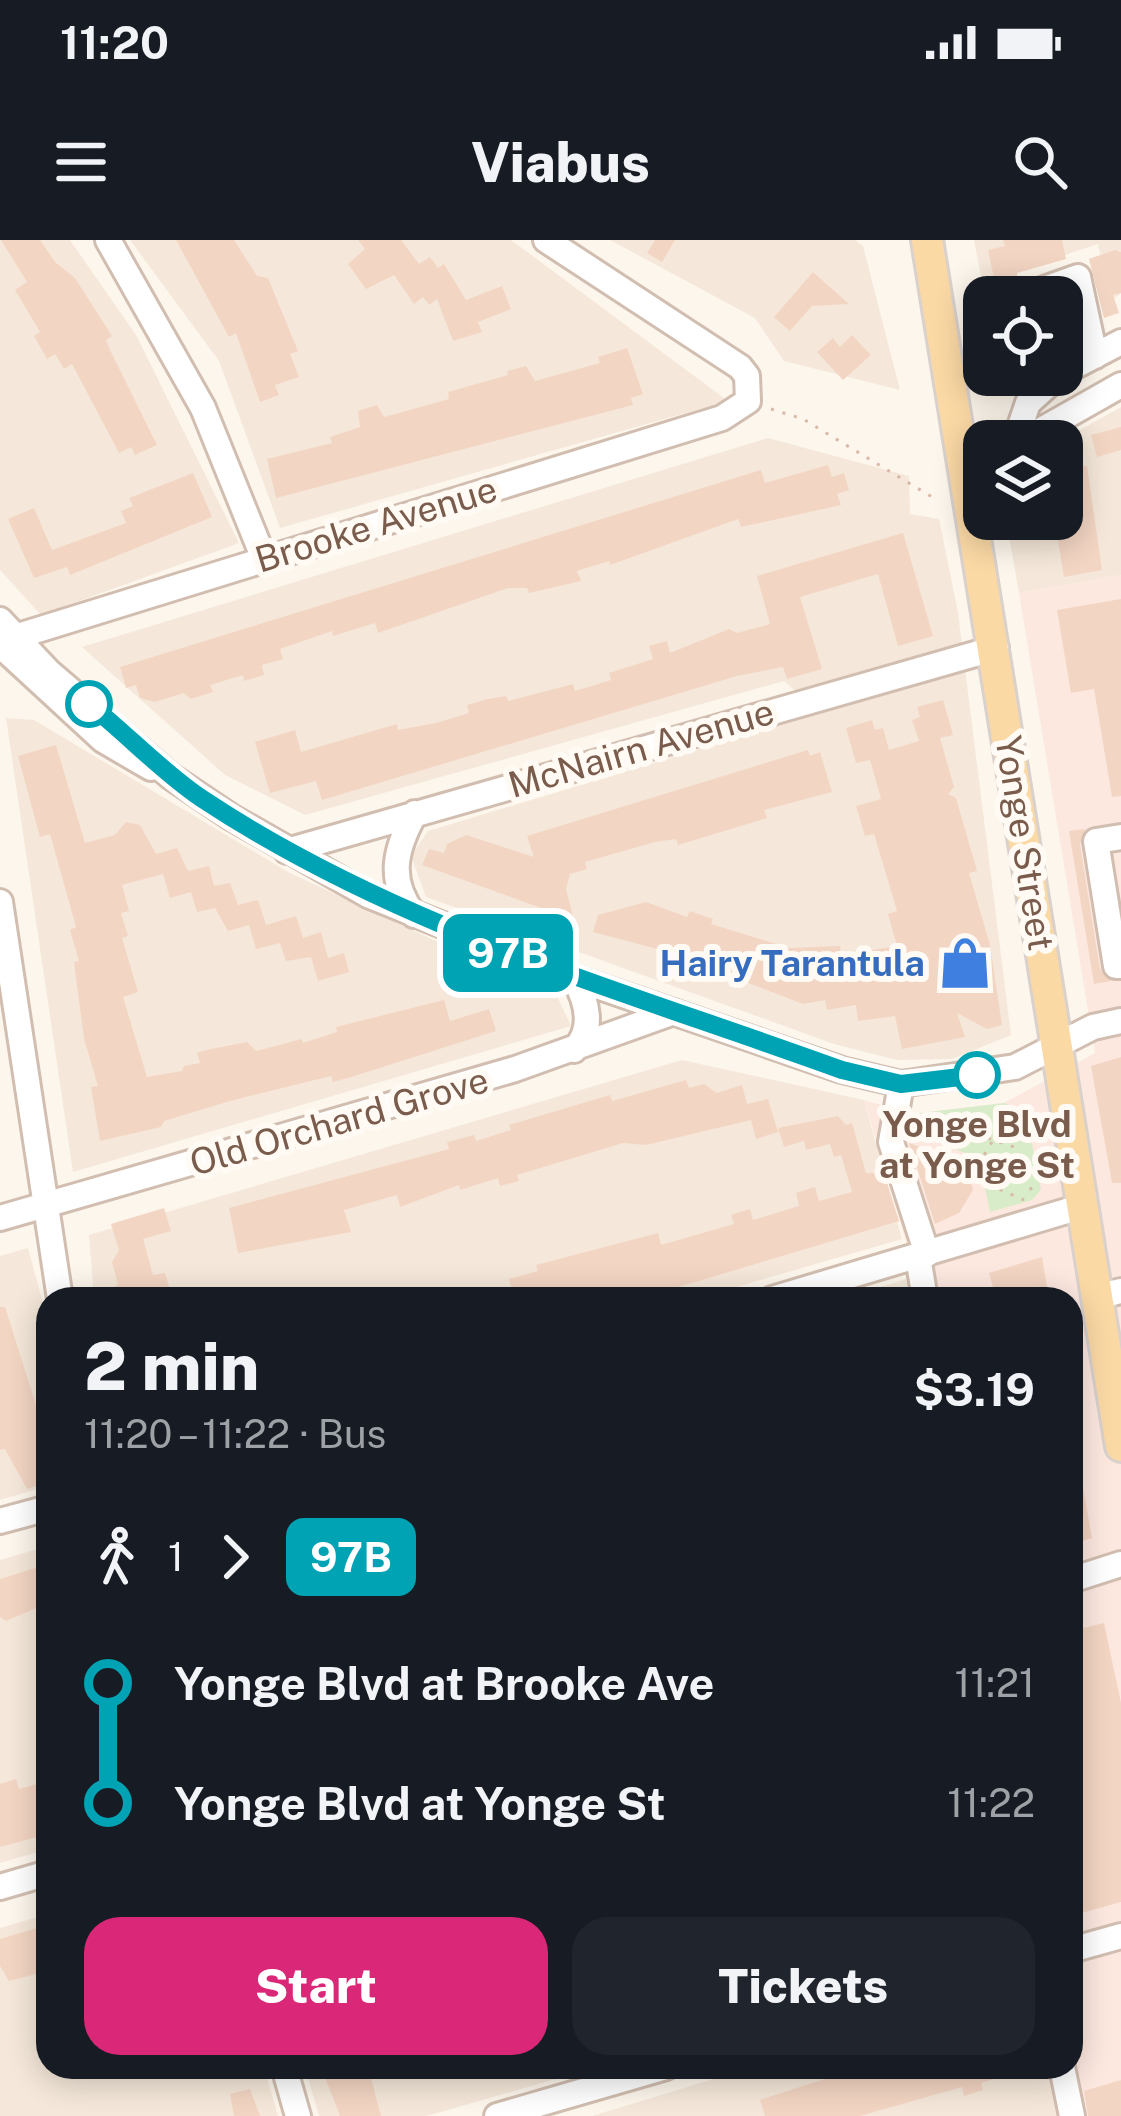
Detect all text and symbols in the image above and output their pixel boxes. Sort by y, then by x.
text: 11:20 [60,16,169,69]
icon: menu [48,129,114,195]
icon: search [1007,129,1073,195]
text: Viabus [471,131,650,194]
map controls [963,276,1083,540]
button: locate [963,276,1083,396]
button: layers [963,420,1083,540]
street label: Brooke Avenue [250,467,502,581]
unlabelled marker [67,682,111,726]
street label: McNairn Avenue [503,690,779,806]
street label: Yonge Street [987,733,1063,953]
line badge: 97B [439,914,577,992]
text: 97B [467,928,549,977]
shop icon: Hairy Tarantula [936,934,994,992]
place label: Hairy Tarantula [660,942,925,984]
marker: Yonge Blvd at Yonge St [955,1053,999,1097]
street label: Old Orchard Grove [185,1058,493,1184]
place label: Yonge Blvd at Yonge St [879,1103,1075,1186]
text: 2 min [84,1327,259,1405]
text: $3.19 [913,1363,1035,1416]
text: 11:20 – 11:22 · Bus [84,1411,386,1457]
icon: walk [84,1524,150,1590]
icon: forward [202,1524,268,1590]
text: 97B [310,1532,392,1581]
text: 1 [168,1534,184,1580]
text: Yonge Blvd at Brooke Ave [174,1657,714,1710]
text: 11:21 [955,1660,1035,1706]
text: Yonge Blvd at Yonge St [174,1777,665,1830]
text: 11:22 [947,1780,1035,1826]
button: Start [84,1917,548,2055]
button: Tickets [572,1917,1035,2055]

